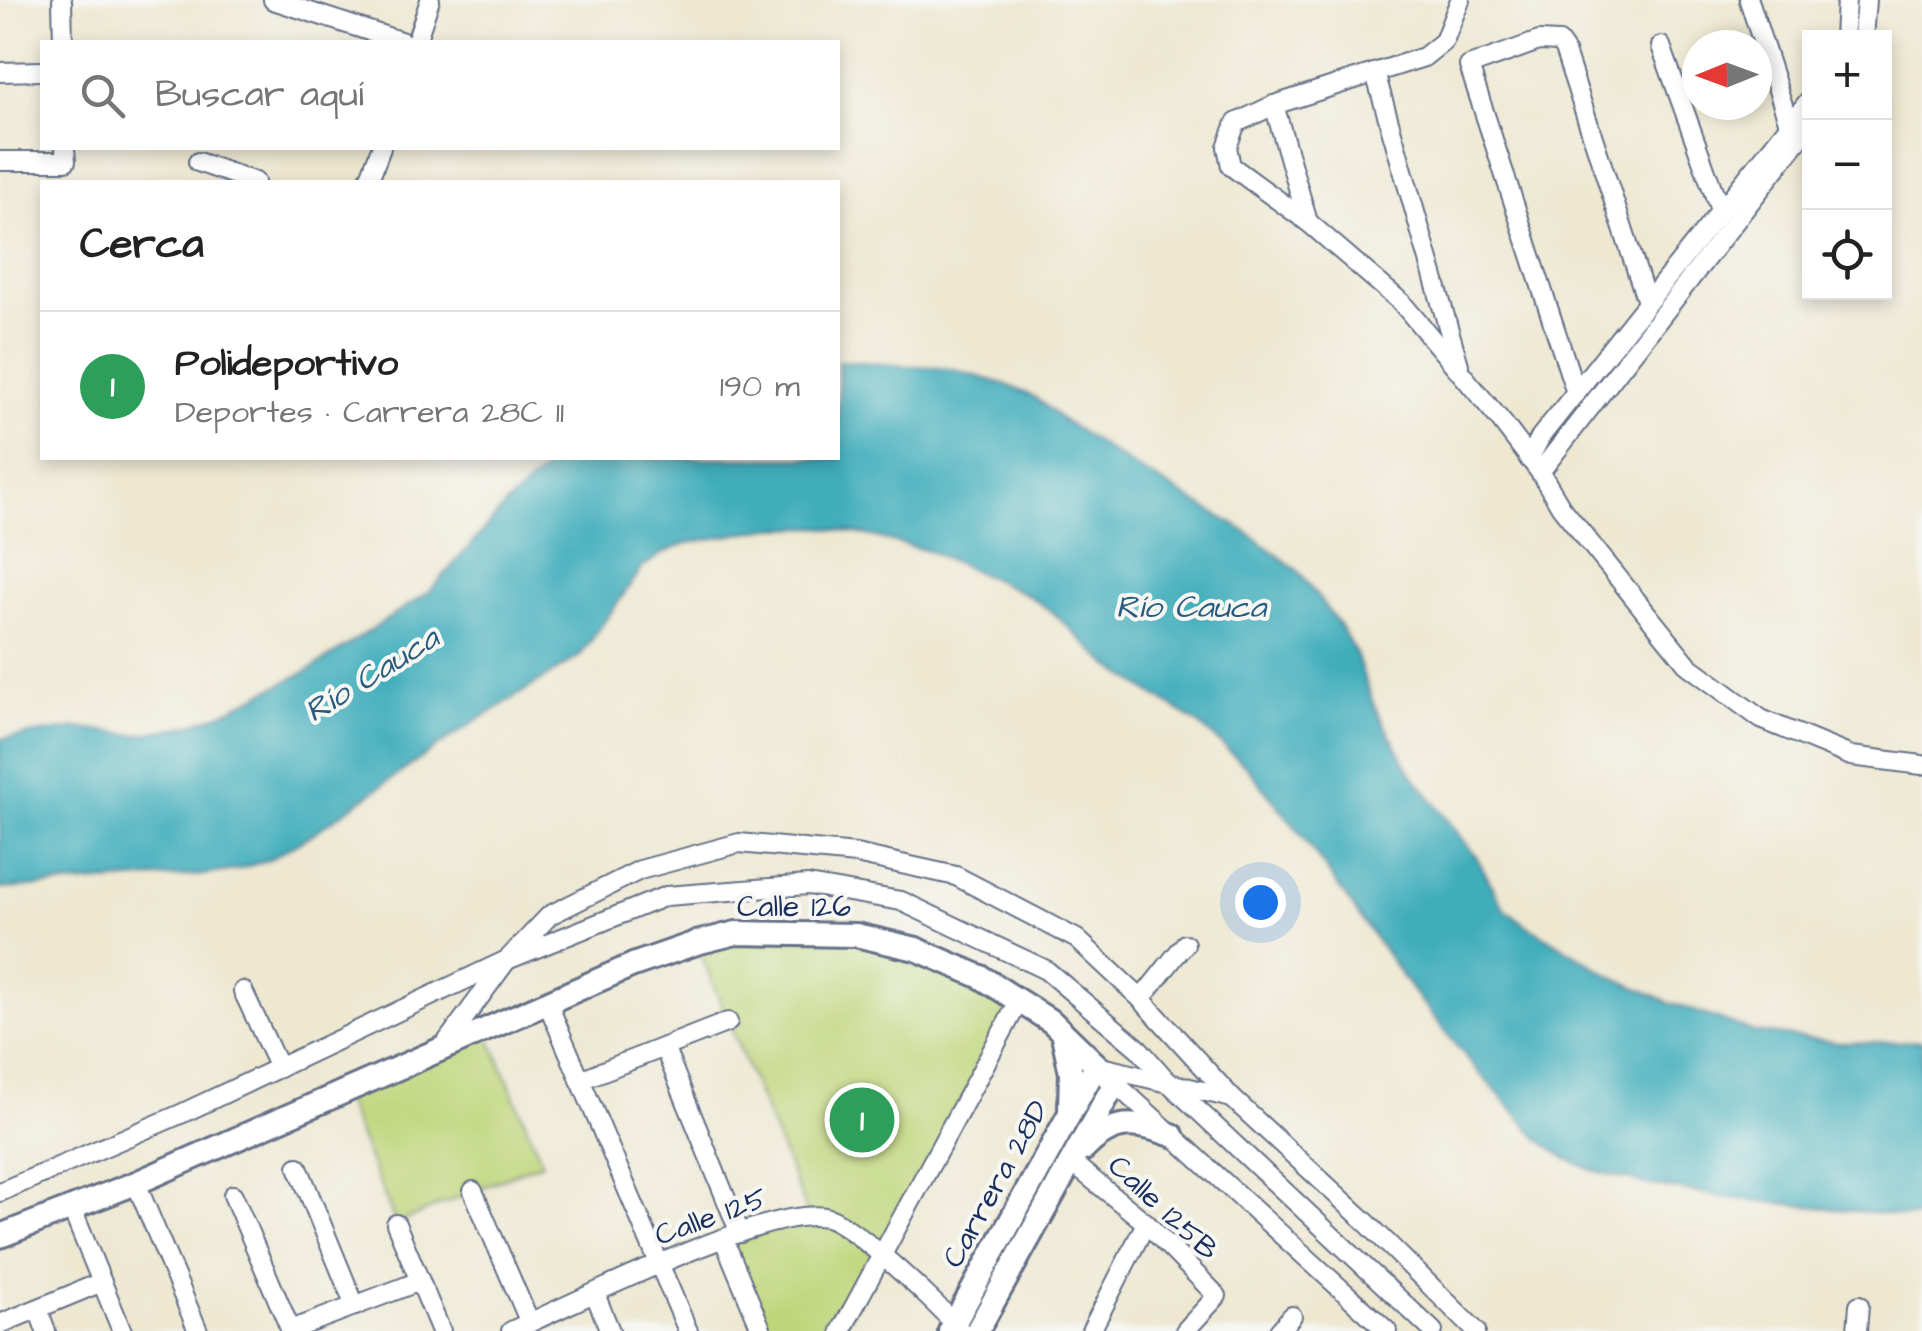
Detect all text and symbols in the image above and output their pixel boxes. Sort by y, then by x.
north arrow [1682,30,1772,120]
map controls [1802,30,1892,300]
button: + [1802,30,1892,120]
search box [40,40,840,150]
icon: search [75,68,130,123]
text: Buscar aquí [155,69,364,121]
button: − [1802,120,1892,210]
button: locate [1802,210,1892,300]
text: Cerca [80,216,204,274]
text: Polideportivo [175,338,398,390]
text: 1 [110,364,115,409]
text: 190 m [720,364,800,409]
text: Deportes · Carrera 28C 11 [175,390,564,435]
water label: Río Cauca [1116,585,1268,630]
water label: Río Cauca [296,615,449,734]
your location [1235,877,1286,928]
street label: Calle 126 [737,886,851,928]
pin: 1 [830,1082,894,1158]
street label: Carrera 28D [933,1093,1059,1275]
street label: Calle 125B [1098,1146,1228,1270]
street label: Calle 125 [649,1177,773,1257]

